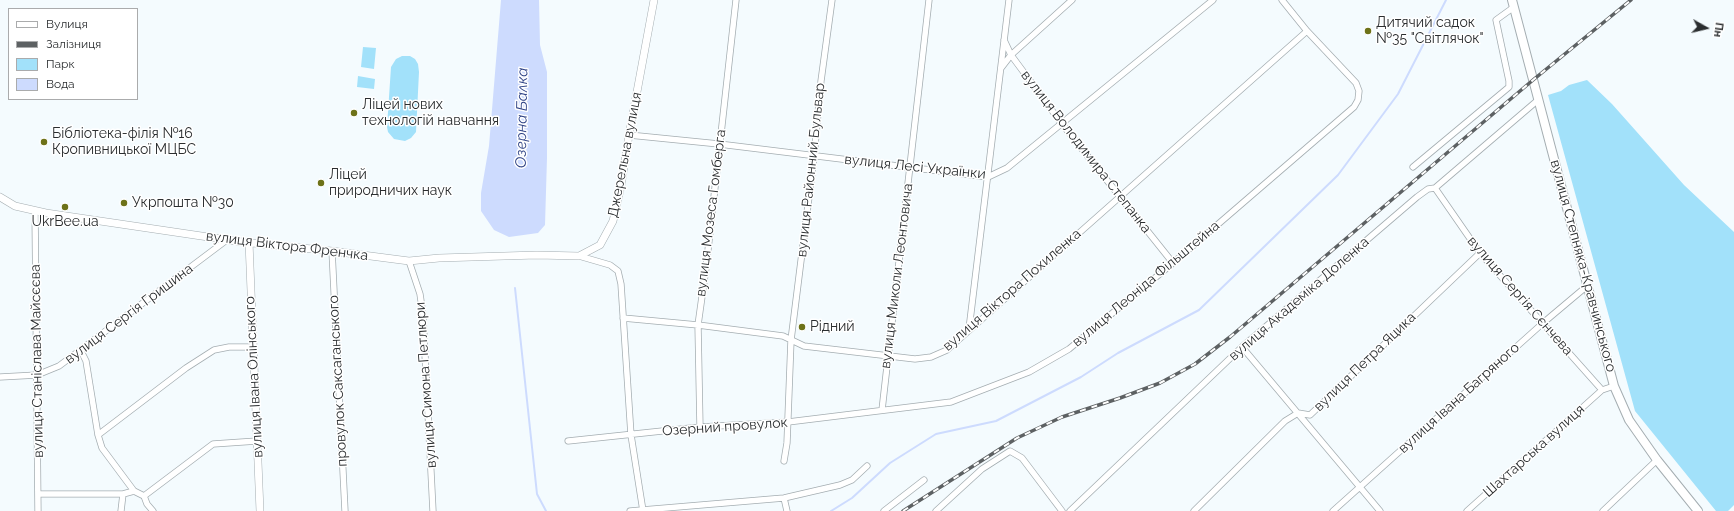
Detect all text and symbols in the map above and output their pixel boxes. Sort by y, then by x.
legend [8,8,138,100]
north arrow [1686,8,1726,48]
place label: Дитячий садок №35 "Світлячок" [1376,15,1484,48]
text: Вулиця [46,17,88,31]
text: Пн [1711,22,1726,38]
marker: Дитячий садок №35 "Світлячок" [1363,26,1373,36]
text: Залізниця [46,37,101,51]
text: Парк [46,57,75,71]
street label: вулиця Володимира Степанка [1017,67,1155,237]
water label: Озерна Балка [512,68,532,168]
text: Вода [46,77,75,91]
street label: вулиця Районний Бульвар [794,82,828,258]
street label: Джерельна вулиця [605,91,645,219]
place label: Ліцей нових технологій навчання [362,97,499,130]
marker: Ліцей нових технологій навчання [349,108,359,118]
place label: Бібліотека-філія №16 Кропивницької МЦБС [52,126,196,158]
street label: вулиця Мозеса Гомберга [692,128,730,298]
marker: Бібліотека-філія №16 Кропивницької МЦБС [39,137,49,147]
street label: вулиця Лесі Українки [844,151,986,183]
street label: вулиця Степняка-Кравчинського [1547,158,1619,374]
place label: Ліцей природничих наук [329,167,452,200]
marker: Ліцей природничих наук [316,178,326,188]
street label: вулиця Миколи Леонтовича [877,182,917,370]
place label: Укрпошта №30 [132,195,234,211]
marker: Укрпошта №30 [119,198,129,208]
marker: UkrBee.ua [60,202,70,212]
place label: UkrBee.ua [31,214,99,230]
street label: вулиця Леоніда Фільштейна [1069,217,1223,351]
street label: вулиця Віктора Похиленка [939,225,1085,355]
street label: вулиця Віктора Френчка [205,228,369,264]
street label: вулиця Сергія Сєнчева [1464,233,1576,359]
street label: вулиця Академіка Доленка [1225,234,1373,364]
street label: вулиця Сергія Гришина [62,260,196,368]
street label: вулиця Станіслава Майсєєва [27,264,47,458]
street label: провулок Саксаганського [325,295,351,467]
street label: вулиця Івана Олінського [241,296,267,458]
street label: вулиця Симона Петлюри [412,301,440,469]
street label: вулиця Петра Яцика [1311,309,1419,415]
place label: Рідний [810,319,855,335]
marker: Рідний [797,322,807,332]
street label: вулиця Івана Багряного [1395,339,1523,457]
street label: Шахтарська вулиця [1480,401,1588,501]
street label: Озерний провулок [662,414,788,440]

